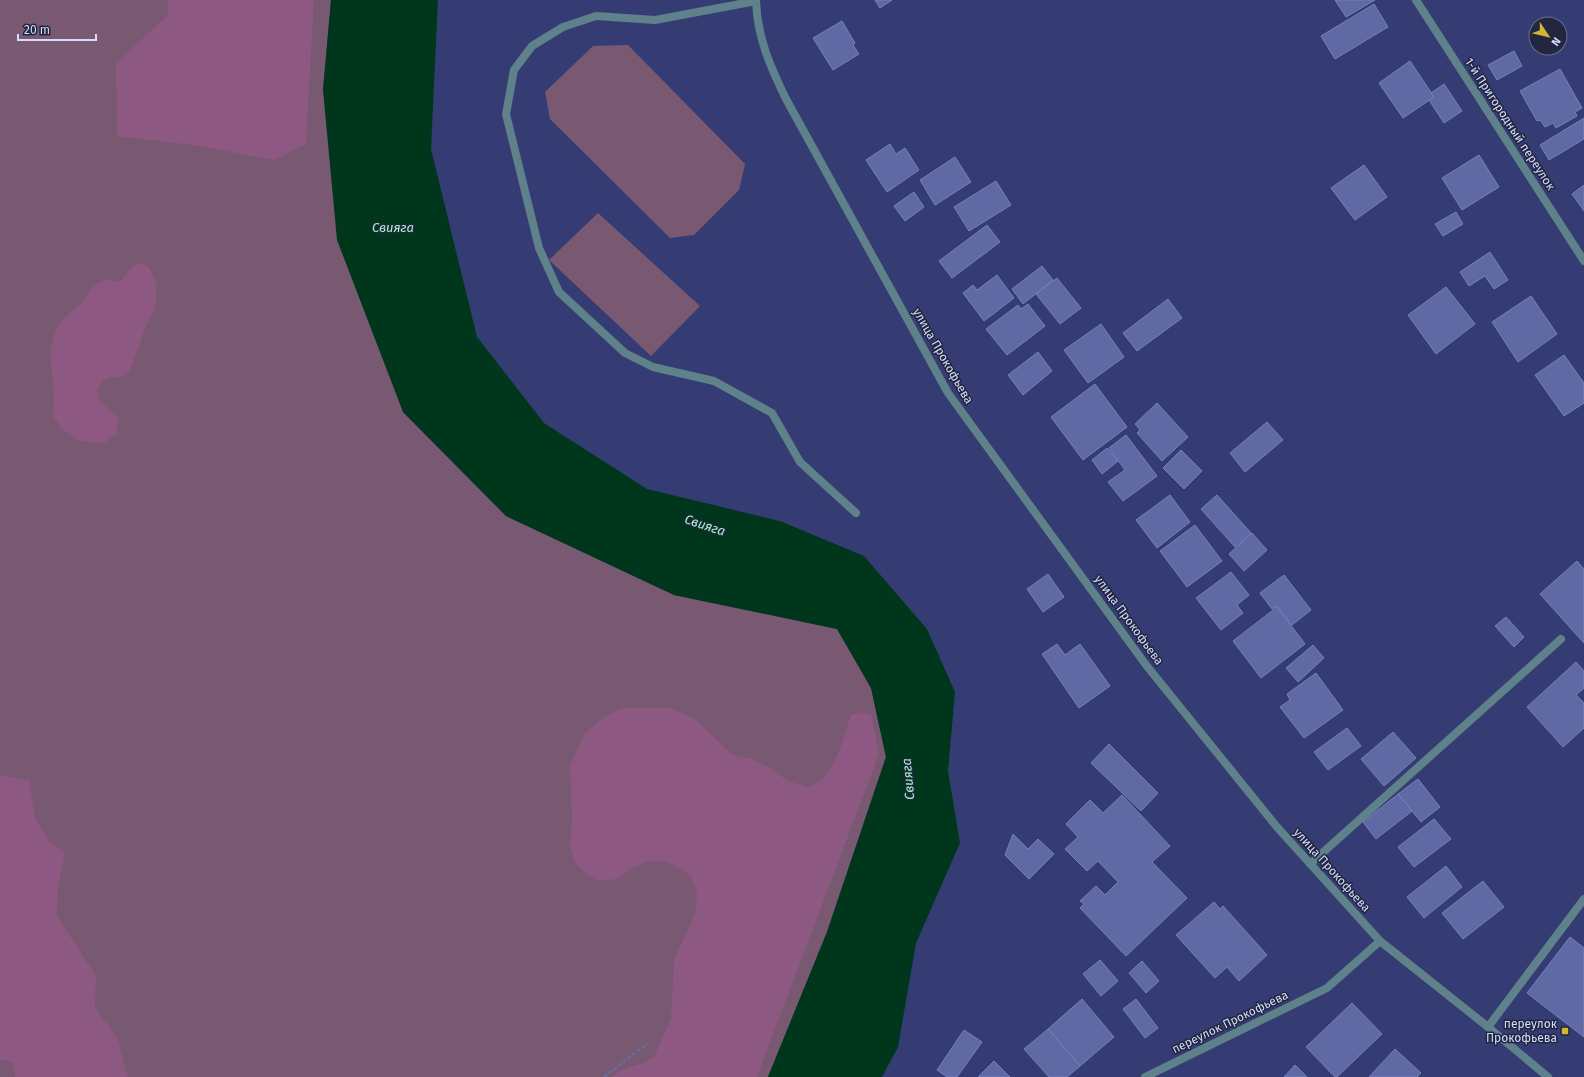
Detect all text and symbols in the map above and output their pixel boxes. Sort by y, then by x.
scale bar [18,16,96,42]
north arrow [1528,16,1568,56]
text: 20 m [24,23,50,37]
text: N [1548,35,1563,48]
street label: 1-й Пригородный переулок [1462,55,1558,193]
water label: Свияга [372,220,414,235]
street label: улица Прокофьева [910,306,976,406]
water label: Свияга [683,511,727,539]
street label: улица Прокофьева [1092,572,1166,668]
water label: Свияга [899,758,917,800]
street label: улица Прокофьева [1291,825,1373,915]
street label: переулок Прокофьева [1170,988,1290,1056]
place label: переулок Прокофьева [1486,1017,1558,1045]
marker: переулок Прокофьева [1560,1026,1570,1036]

